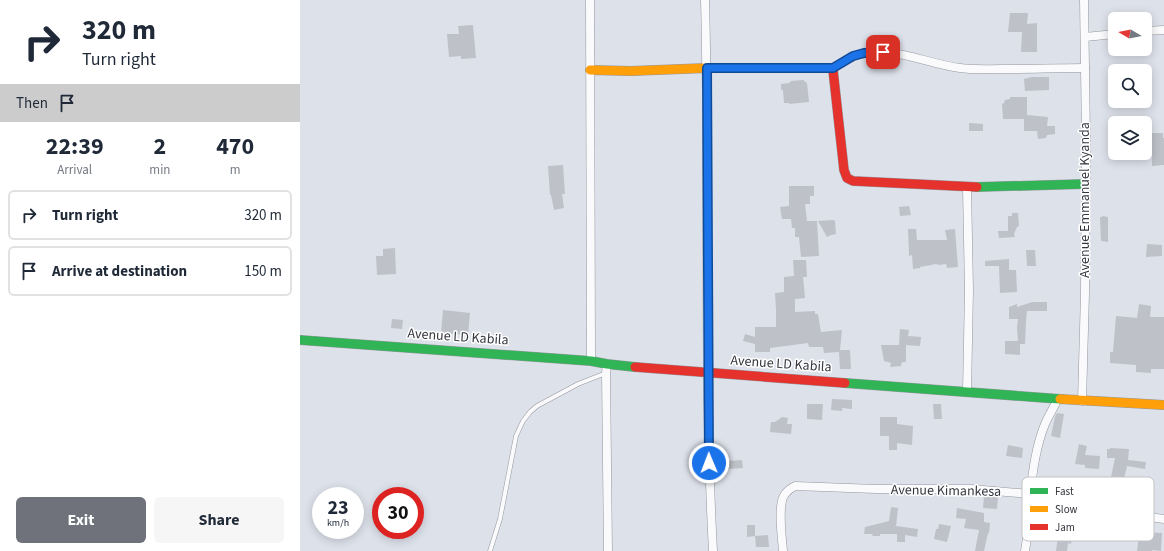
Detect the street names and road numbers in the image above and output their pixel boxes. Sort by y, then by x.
street label: Avenue Emmanuel Kyanda [1075,122,1095,278]
street label: Avenue LD Kabila [407,323,509,351]
street label: Avenue LD Kabila [730,350,832,378]
street label: Avenue Kimankesa [891,480,1001,502]

